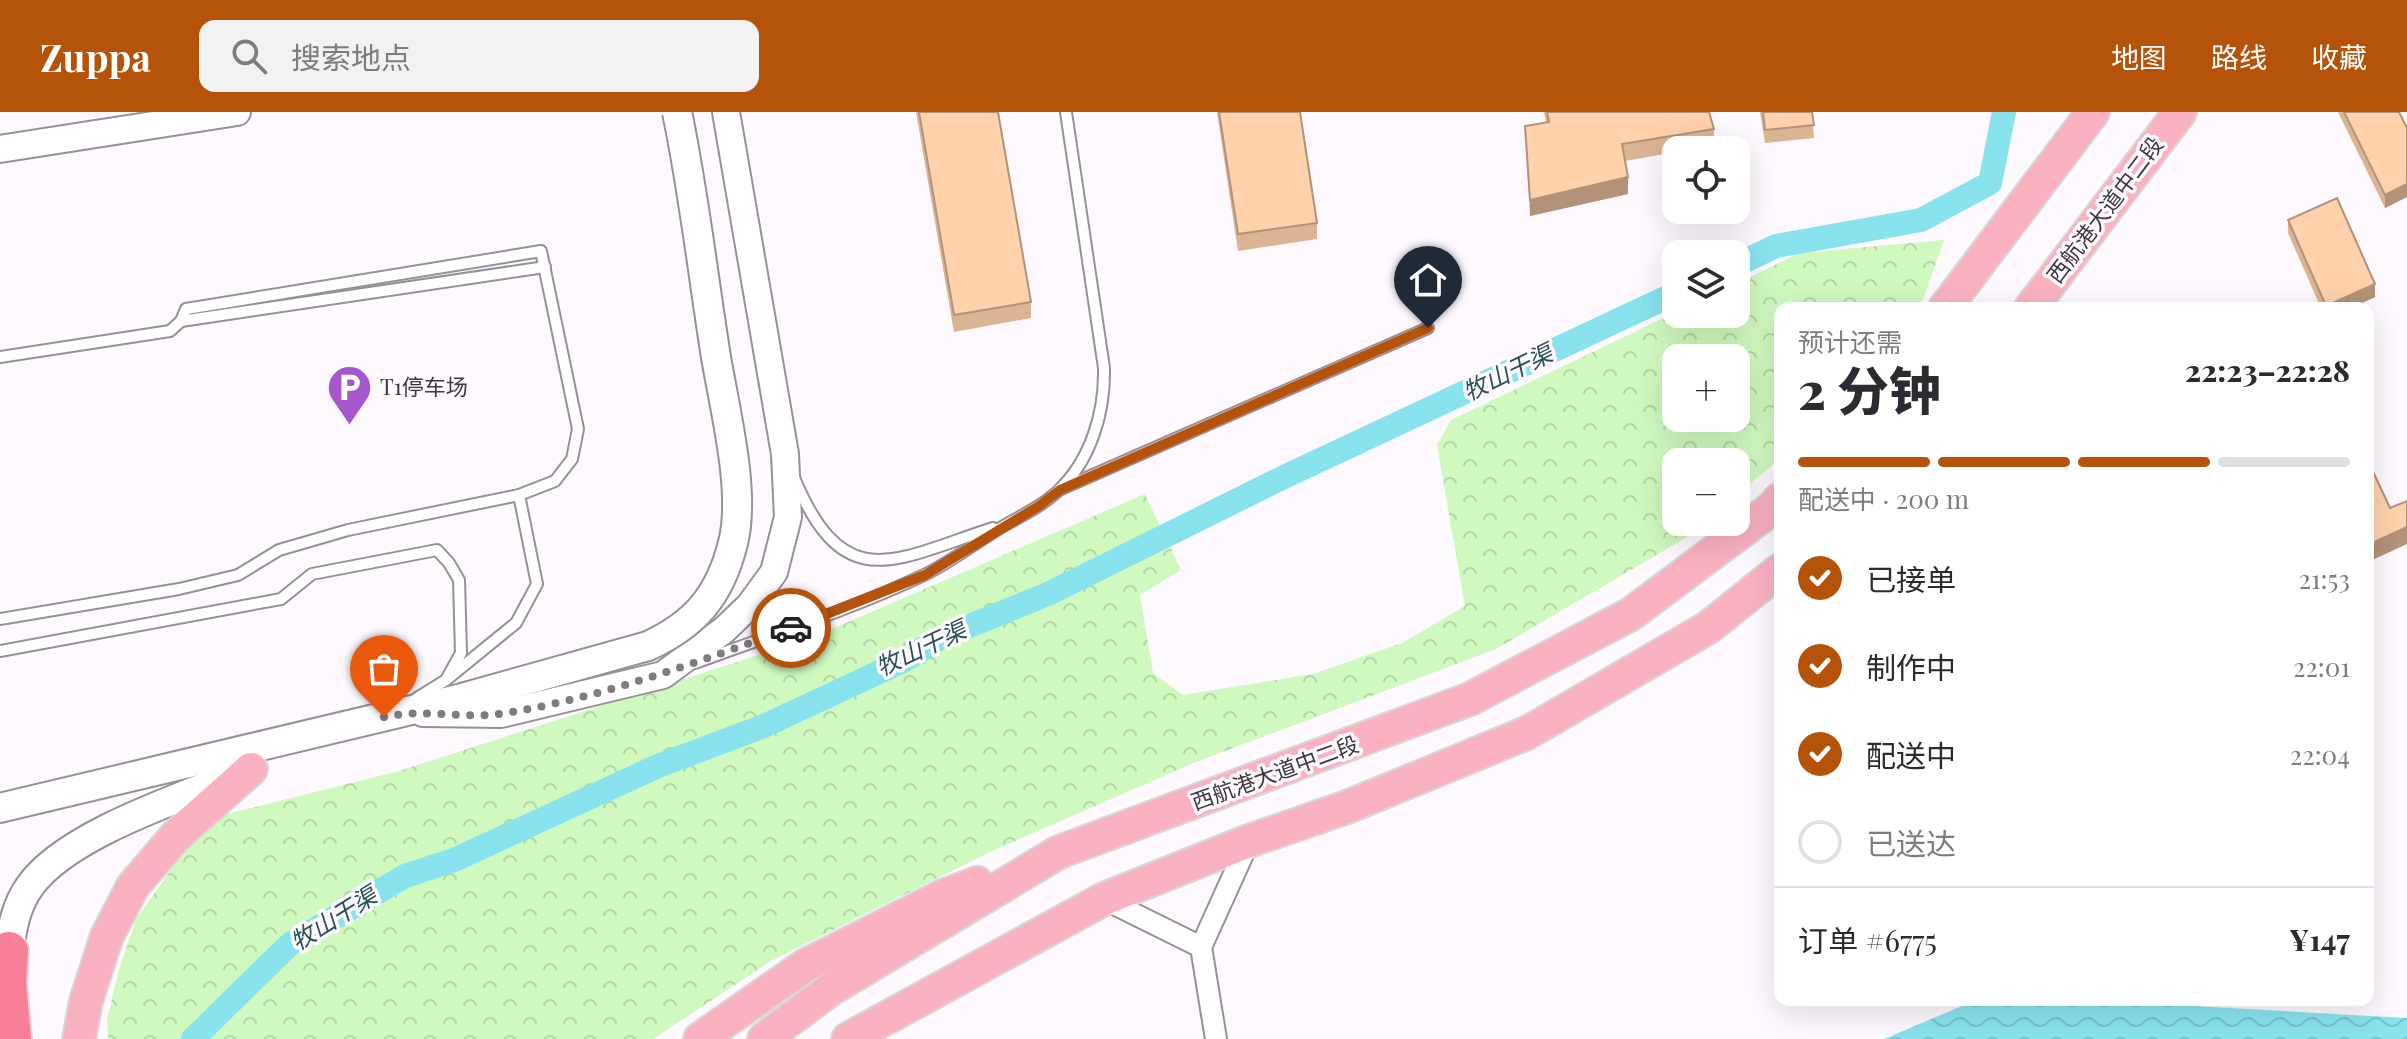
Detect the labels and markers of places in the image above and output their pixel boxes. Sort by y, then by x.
pin [1394,246,1462,328]
parking icon: T1停车场 [325,363,373,426]
place label: T1停车场 [380,371,468,401]
pin [350,635,418,717]

